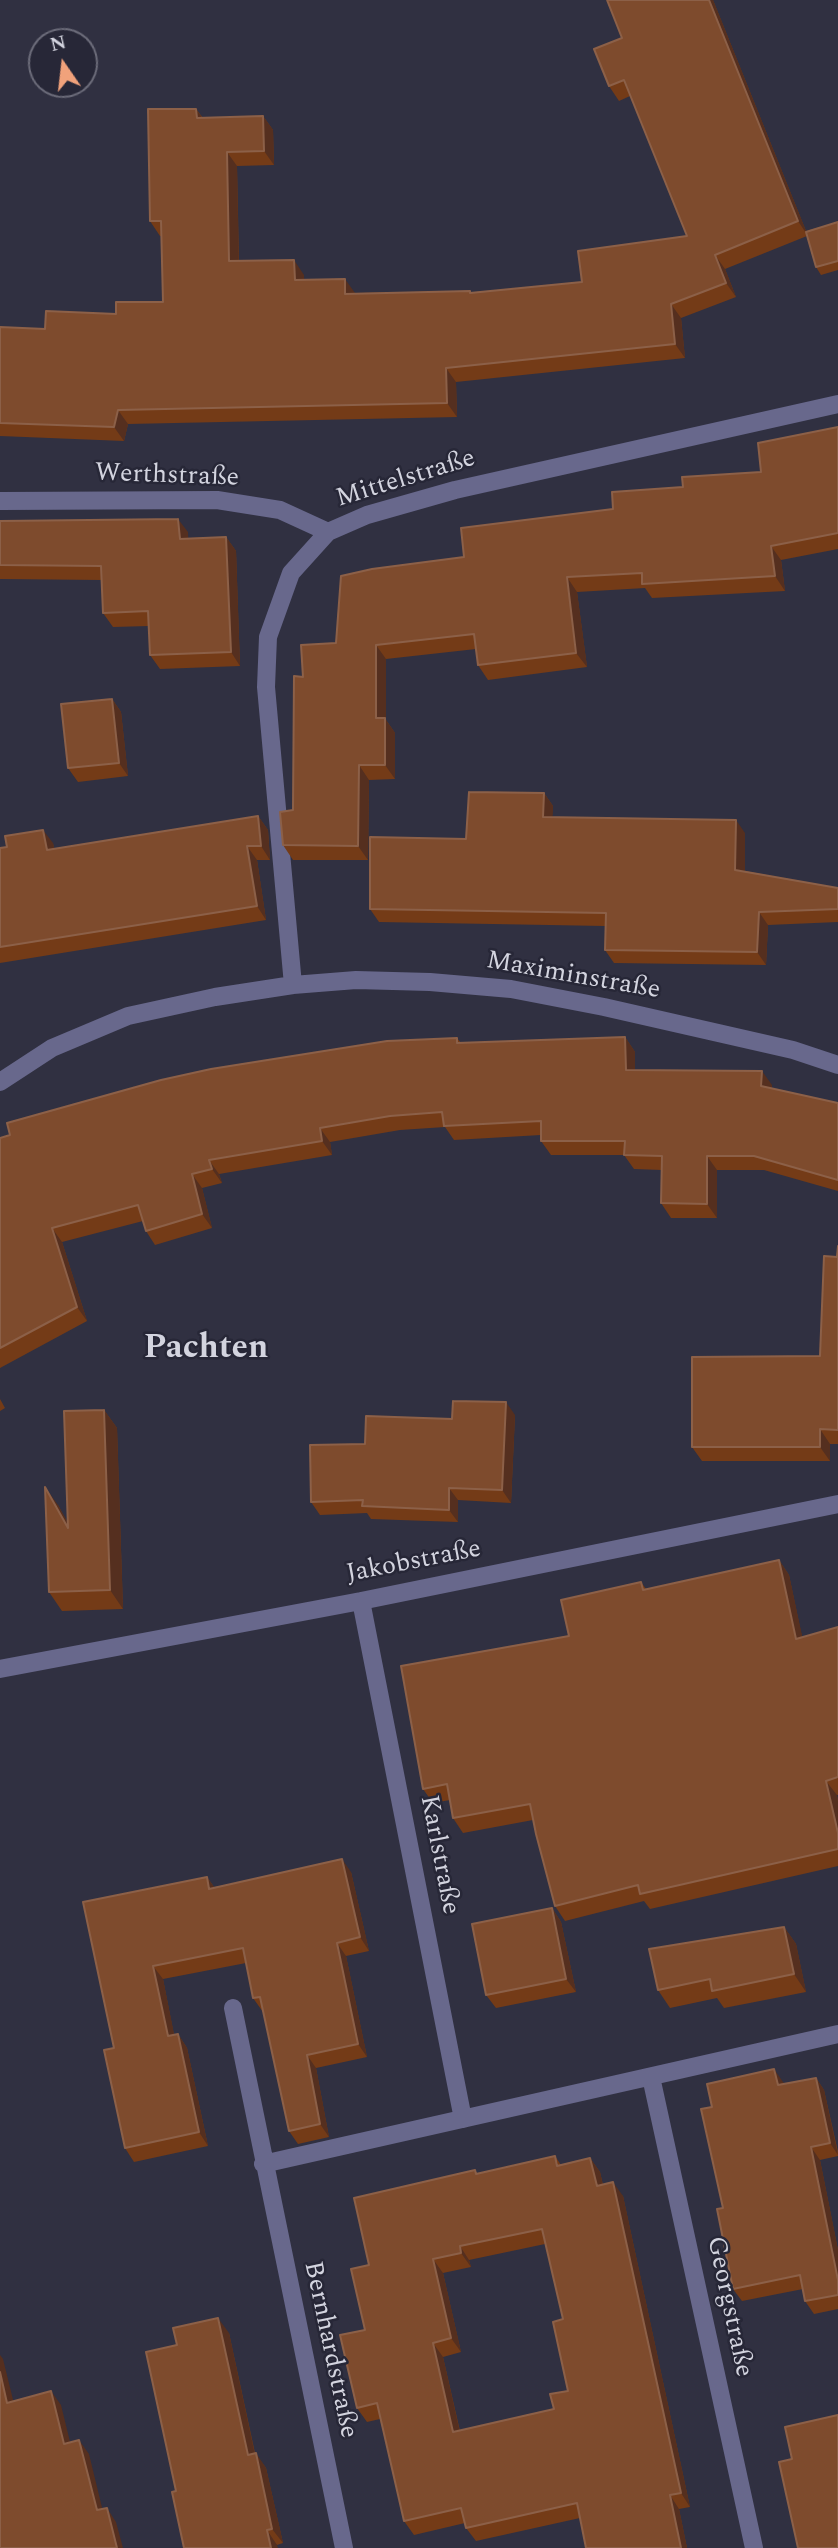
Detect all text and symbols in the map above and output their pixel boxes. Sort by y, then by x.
north arrow [28,28,98,98]
text: N [47,28,69,60]
street label: Mittelstraße [333,444,479,516]
street label: Werthstraße [94,459,240,495]
street label: Maximinstraße [484,946,662,1008]
district label: Pachten [144,1331,268,1371]
street label: Jakobstraße [344,1535,484,1591]
street label: Karlstraße [411,1793,465,1917]
street label: Georgstraße [698,2234,758,2380]
street label: Bernhardstraße [295,2259,363,2441]

